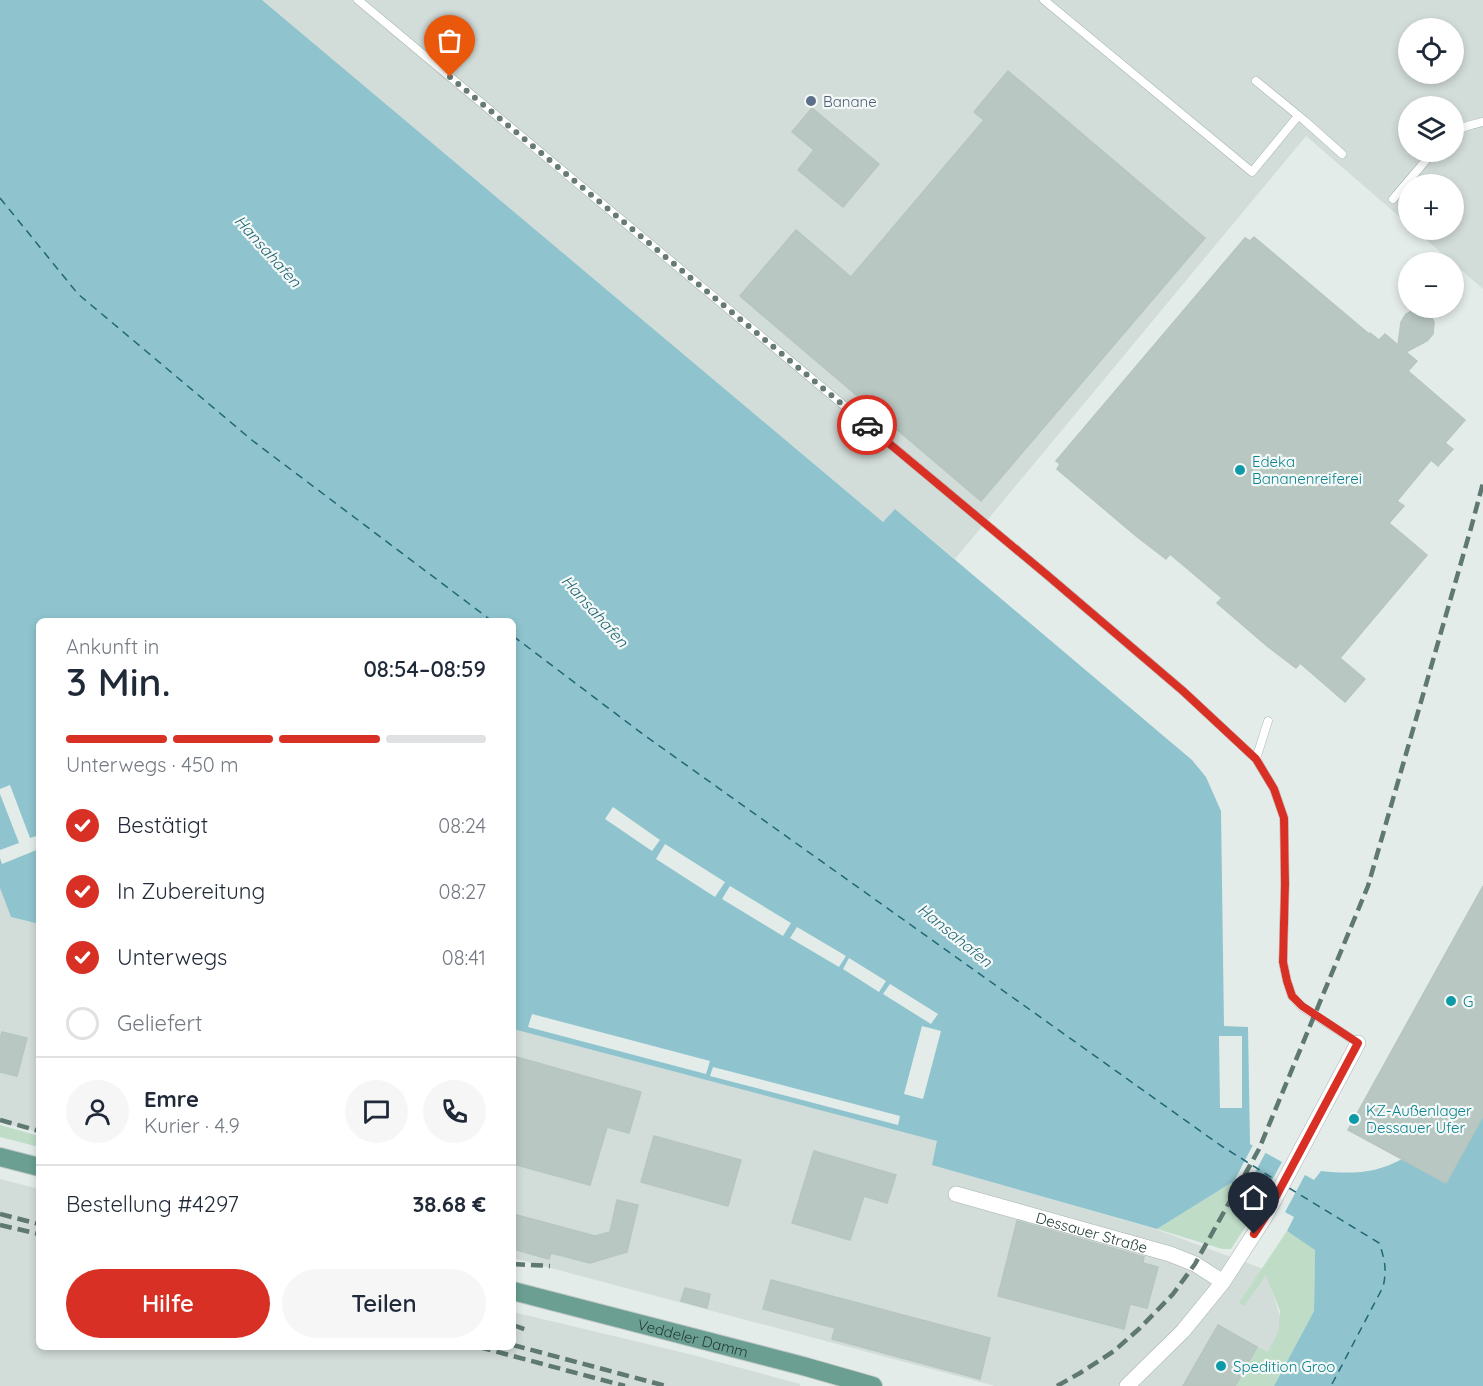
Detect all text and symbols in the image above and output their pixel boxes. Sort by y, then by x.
pin [424,15,475,77]
map controls [1398,18,1464,318]
button: locate [1398,18,1464,84]
icon: bag [433,24,466,57]
place label: Banane [823,92,877,111]
marker: Banane [804,94,818,108]
button: layers [1398,96,1464,162]
button: + [1398,174,1464,240]
water label: Hansahafen [230,211,306,292]
button: − [1398,252,1464,318]
courier [837,395,897,455]
icon: car [851,409,884,442]
place label: Edeka Bananenreiferei [1252,452,1362,488]
marker: Edeka Bananenreiferei [1233,463,1247,477]
water label: Hansahafen [557,571,633,652]
text: Ankunft in [66,634,159,659]
text: 08:54–08:59 [363,655,486,683]
text: 3 Min. [66,657,170,706]
text: Unterwegs · 450 m [66,752,238,777]
icon: check [66,809,99,842]
text: Bestätigt [117,811,208,839]
text: 08:24 [438,813,486,838]
icon: check [66,875,99,908]
text: In Zubereitung [117,877,265,905]
text: 08:27 [439,879,486,904]
water label: Hansahafen [914,899,997,972]
icon: check [66,941,99,974]
text: Unterwegs [117,943,227,971]
text: 08:41 [442,945,486,970]
place label: G [1463,992,1473,1011]
marker: G [1444,994,1458,1008]
text: Geliefert [117,1009,202,1037]
button: person [66,1080,129,1143]
button: chat [345,1080,408,1143]
button: phone [423,1080,486,1143]
text: Emre [144,1085,199,1113]
place label: KZ-Außenlager Dessauer Ufer [1366,1101,1472,1137]
marker: KZ-Außenlager Dessauer Ufer [1347,1112,1361,1126]
text: Kurier · 4.9 [144,1113,240,1138]
pin [1228,1172,1279,1234]
icon: home [1237,1181,1270,1214]
text: Bestellung #4297 [66,1190,239,1218]
text: 38.68 € [412,1190,486,1218]
street label: Dessauer Straße [1034,1207,1150,1257]
button: Hilfe [66,1269,270,1338]
button: Teilen [282,1269,486,1338]
street label: Veddeler Damm [636,1314,751,1361]
place label: Spedition Groo [1233,1357,1335,1376]
marker: Spedition Groo [1214,1359,1228,1373]

